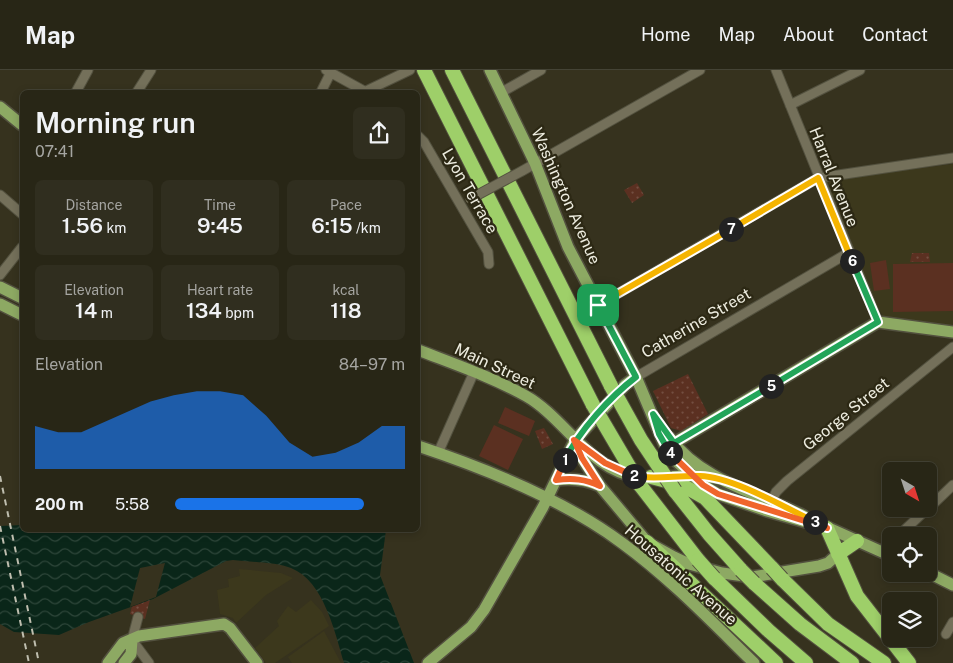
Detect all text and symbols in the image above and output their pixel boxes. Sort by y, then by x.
text: Map [25,21,75,49]
text: Home [641,24,691,45]
text: Map [719,24,755,45]
text: About [783,24,834,45]
text: Contact [862,24,928,45]
text: Morning run [35,106,196,139]
button: share [353,107,405,159]
street label: Harral Avenue [805,124,863,230]
street label: Washington Avenue [527,125,605,267]
text: 07:41 [35,142,74,161]
street label: Lyon Terrace [438,145,502,237]
text: Distance [66,197,122,213]
text: Time [204,197,236,213]
text: Pace [330,197,362,213]
text: 1.56 [62,213,103,238]
text: 9:45 [197,213,243,238]
text: 6:15 [311,213,353,238]
pin: 7 [718,216,744,242]
text: km [103,220,126,236]
text: /km [353,220,381,236]
text: 7 [727,221,736,237]
pin: 6 [840,248,864,274]
text: 6 [848,253,857,269]
text: Elevation [64,282,124,298]
text: Heart rate [187,282,253,298]
text: kcal [332,282,360,298]
pin [577,284,619,326]
street label: Catherine Street [638,284,754,362]
icon: arrive [584,291,612,319]
text: 14 [75,298,97,323]
text: 134 [186,298,222,323]
text: 118 [330,298,362,323]
text: m [97,305,113,321]
text: bpm [222,305,254,321]
street label: Main Street [452,339,538,393]
text: Elevation [35,355,103,374]
text: 84–97 m [339,355,405,374]
pin: 5 [758,374,784,398]
street label: George Street [799,374,893,454]
text: 5 [767,378,776,394]
pin: 4 [658,440,682,466]
text: 4 [666,445,675,461]
pin: 1 [552,448,578,472]
text: 1 [563,452,569,468]
north arrow [882,462,938,518]
map controls [882,462,937,647]
pin: 2 [622,464,646,488]
text: 2 [630,468,639,484]
text: 200 m [35,495,84,514]
text: 5:58 [115,495,149,514]
pin: 3 [802,510,828,534]
text: 3 [811,514,820,530]
street label: Housatonic Avenue [621,521,741,629]
button: locate [882,527,937,582]
button: layers [882,592,937,647]

